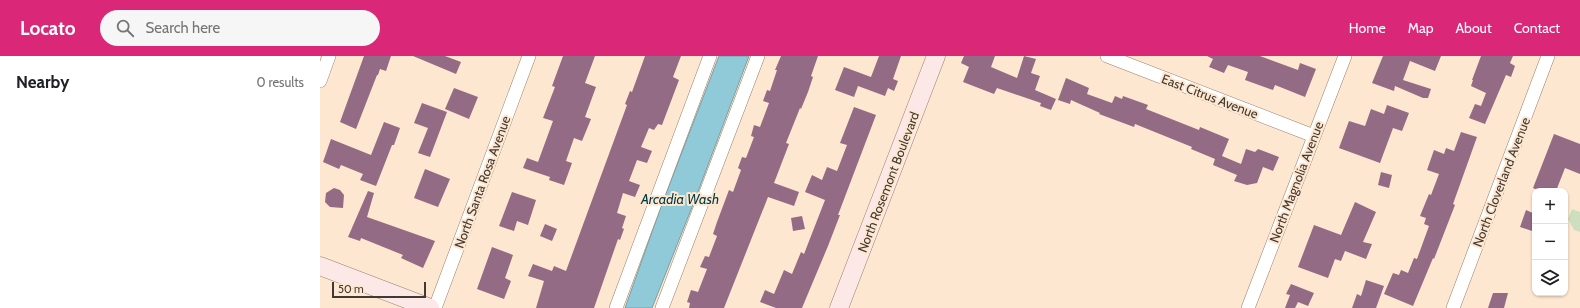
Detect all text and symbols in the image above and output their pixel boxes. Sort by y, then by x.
search box [100,10,380,46]
text: Locato [20,17,76,40]
icon: search [114,17,136,39]
text: Search here [146,19,220,37]
text: Home [1349,19,1386,37]
text: Map [1408,19,1433,37]
text: About [1455,19,1492,37]
text: Contact [1514,19,1560,37]
street label: East Citrus Avenue [1159,70,1261,122]
text: Nearby [16,72,69,92]
text: 0 results [256,74,304,90]
street label: North Rosemont Boulevard [854,109,922,255]
street label: North Santa Rosa Avenue [451,113,514,250]
street label: North Cloverland Avenue [1469,115,1533,249]
street label: North Magnolia Avenue [1266,119,1327,245]
map controls [1532,188,1568,296]
button: + [1532,188,1568,224]
water label: Arcadia Wash [640,190,719,208]
button: − [1532,224,1568,260]
button: layers [1532,260,1568,296]
scale bar [332,280,426,299]
text: 50 m [338,282,364,296]

